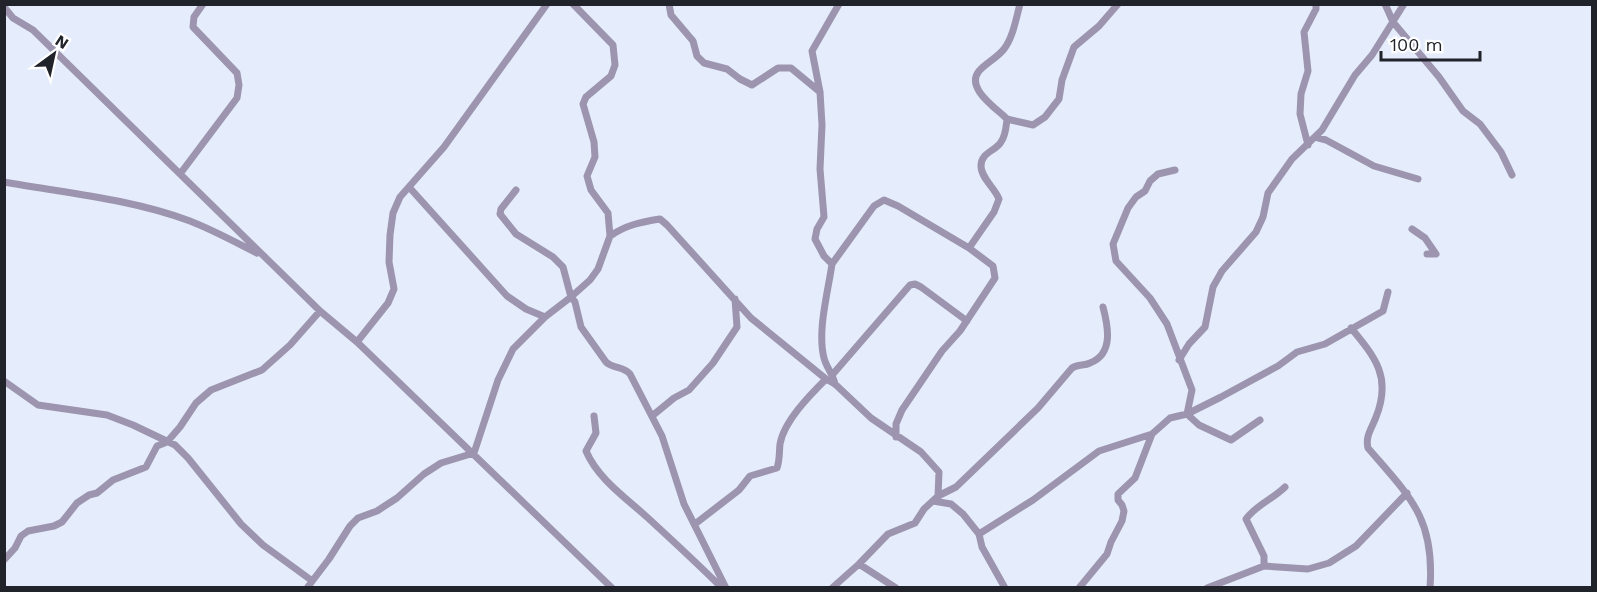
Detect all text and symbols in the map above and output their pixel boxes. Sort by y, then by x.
north arrow [24,24,84,84]
scale bar [1381,24,1480,62]
text: N [52,31,72,53]
text: 100 m [1390,34,1443,55]

